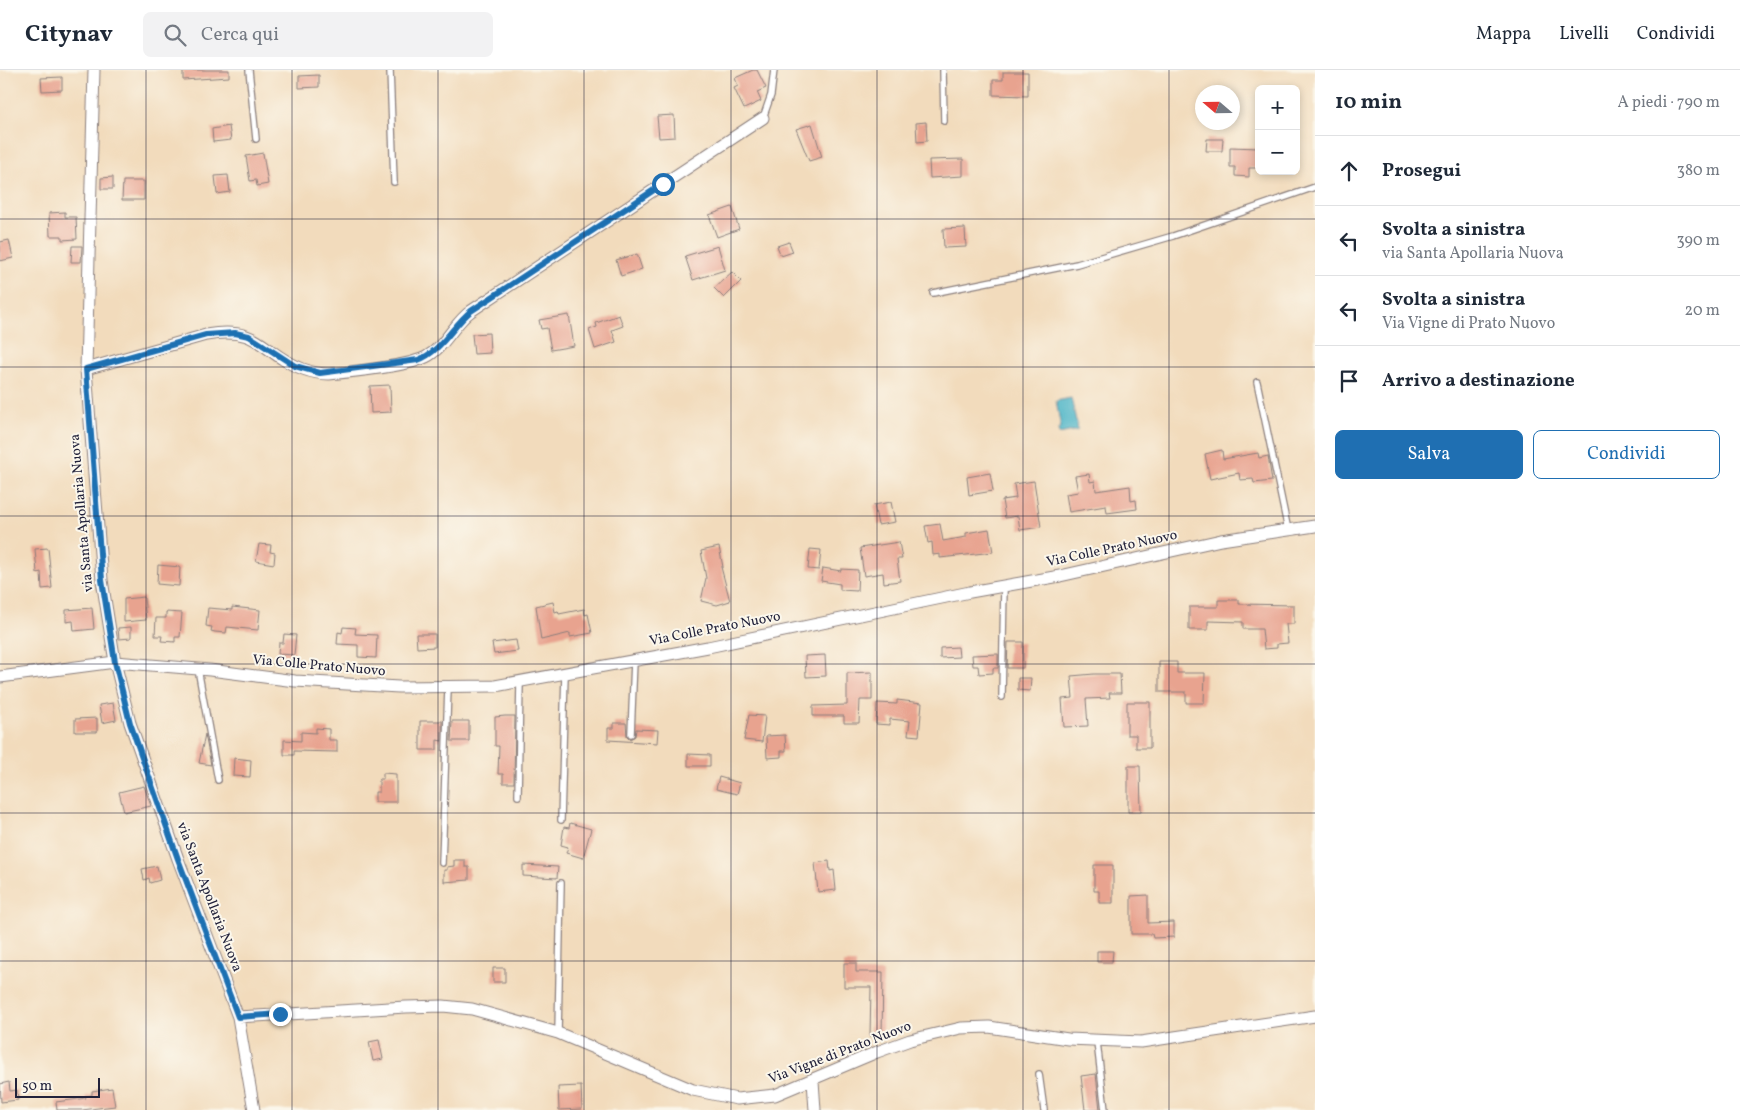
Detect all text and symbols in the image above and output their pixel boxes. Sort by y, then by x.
search box [143,12,493,57]
text: Citynav [25,18,113,52]
icon: search [161,21,189,49]
text: Cerca qui [201,22,279,48]
text: Mappa [1476,22,1531,47]
text: Livelli [1559,22,1609,47]
text: Condividi [1637,22,1715,47]
north arrow [1195,85,1240,130]
map controls [1255,85,1300,175]
button: + [1255,85,1300,130]
text: 10 min [1335,88,1402,117]
text: A piedi · 790 m [1617,92,1720,114]
button: − [1255,130,1300,175]
icon: ahead [1335,157,1363,185]
text: Prosegui [1382,158,1461,184]
text: 380 m [1677,160,1720,182]
route start [652,173,675,196]
text: Svolta a sinistra [1382,217,1525,243]
icon: left [1335,227,1363,255]
text: 390 m [1677,230,1720,252]
text: via Santa Apollaria Nuova [1382,243,1564,265]
text: Svolta a sinistra [1382,287,1525,313]
icon: left [1335,297,1363,325]
text: 20 m [1685,300,1720,322]
text: Via Vigne di Prato Nuovo [1382,313,1555,335]
icon: arrive [1335,367,1363,395]
text: Arrivo a destinazione [1382,368,1575,394]
button: Salva [1335,430,1523,479]
button: Condividi [1533,430,1720,479]
street label: via Santa Apollaria Nuova [66,433,98,593]
street label: Via Colle Prato Nuovo [1045,526,1179,572]
street label: Via Colle Prato Nuovo [648,607,782,651]
street label: Via Colle Prato Nuovo [252,651,386,681]
street label: via Santa Apollaria Nuova [172,819,246,975]
route end [269,1003,292,1026]
street label: Via Vigne di Prato Nuovo [766,1017,914,1089]
scale bar [15,1075,100,1098]
text: 50 m [22,1077,52,1096]

